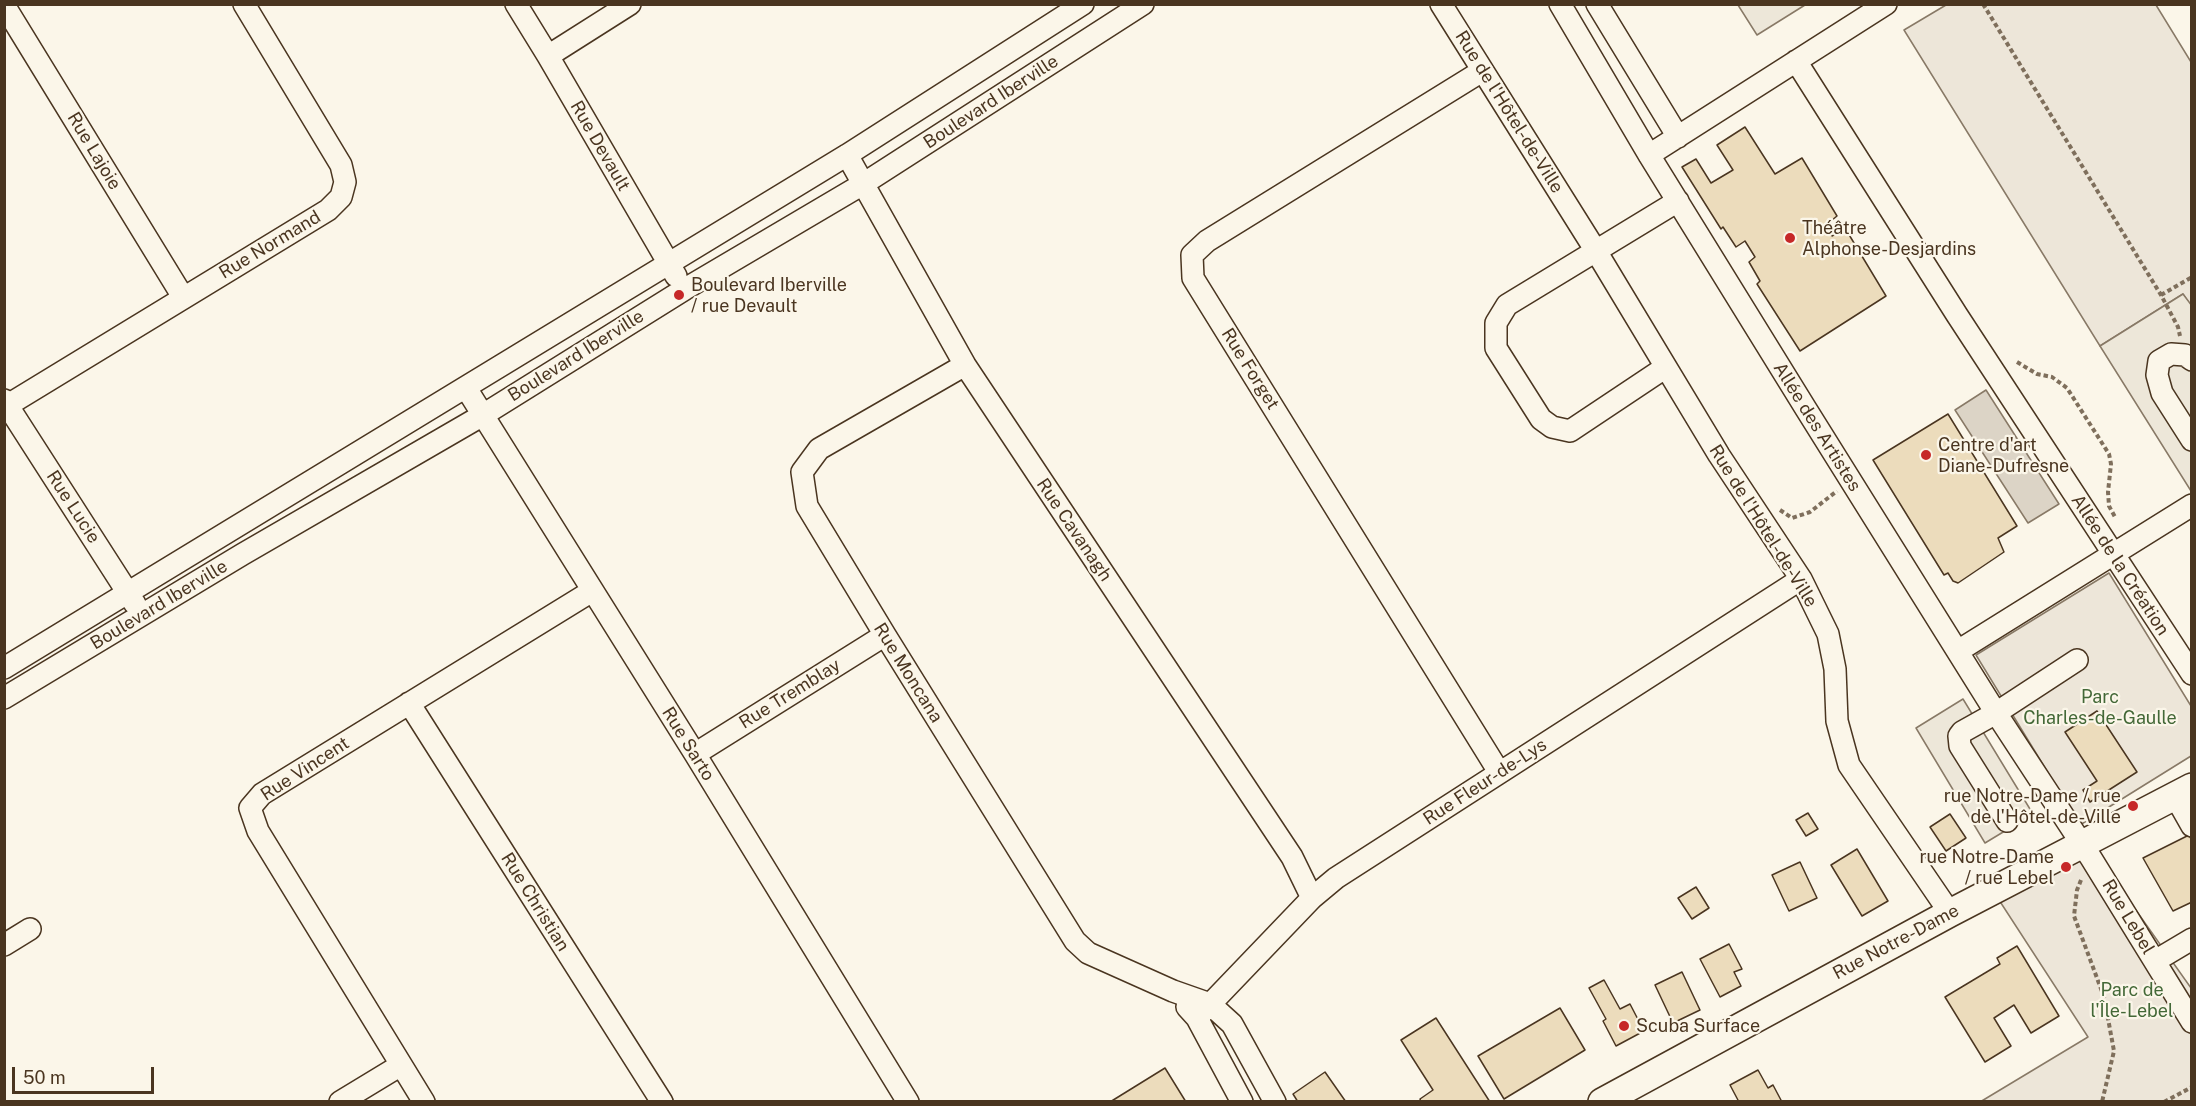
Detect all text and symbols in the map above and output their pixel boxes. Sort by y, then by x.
street label: Rue de l'Hôtel-de-Ville [1450,27,1568,197]
street label: Boulevard Iberville [920,50,1062,154]
street label: Rue Devault [565,97,635,195]
street label: Rue Lajoie [62,108,126,194]
street label: Rue Normand [215,206,325,284]
place label: Théâtre Alphonse-Desjardins [1802,217,1976,260]
marker: Théâtre Alphonse-Desjardins [1783,231,1797,245]
place label: Boulevard Iberville / rue Devault [691,274,847,316]
marker: Boulevard Iberville / rue Devault [672,288,686,302]
street label: Boulevard Iberville [504,306,648,406]
street label: Rue Forget [1216,324,1284,414]
street label: Allée des Artistes [1769,359,1865,495]
place label: Centre d'art Diane-Dufresne [1938,434,2069,476]
street label: Rue de l'Hôtel-de-Ville [1704,441,1822,611]
marker: Centre d'art Diane-Dufresne [1919,448,1933,462]
street label: Rue Lucie [42,467,104,547]
street label: Rue Cavanagh [1032,474,1116,586]
street label: Allée de la Création [2066,490,2174,640]
street label: Boulevard Iberville [87,556,231,654]
street label: Rue Moncana [869,619,947,727]
street label: Rue Tremblay [735,654,845,734]
park label: Parc Charles-de-Gaulle [2023,686,2177,728]
street label: Rue Sarto [657,703,719,785]
street label: Rue Vincent [257,732,353,806]
street label: Rue Fleur-de-Lys [1419,734,1551,830]
place label: rue Notre-Dame / rue de l'Hôtel-de-Ville [1944,785,2121,828]
marker: rue Notre-Dame / rue de l'Hôtel-de-Ville [2126,799,2140,813]
place label: rue Notre-Dame / rue Lebel [1919,846,2054,888]
street label: Rue Christian [496,849,574,955]
marker: rue Notre-Dame / rue Lebel [2059,860,2073,874]
street label: Rue Lebel [2097,876,2159,958]
street label: Rue Notre-Dame [1829,900,1963,984]
park label: Parc de l'Île-Lebel [2090,979,2174,1022]
place label: Scuba Surface [1636,1015,1760,1037]
marker: Scuba Surface [1617,1019,1631,1033]
scale bar [15,1055,158,1093]
text: 50 m [23,1067,66,1088]

